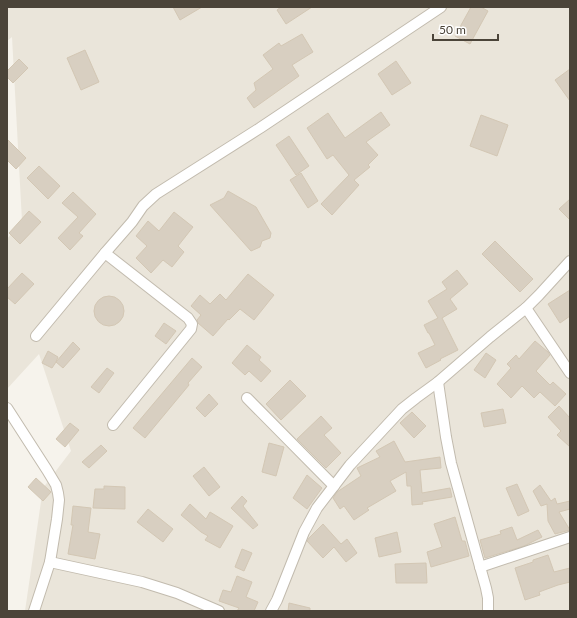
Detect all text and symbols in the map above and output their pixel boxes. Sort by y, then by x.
scale bar [433,16,498,42]
text: 50 m [439,22,466,37]

